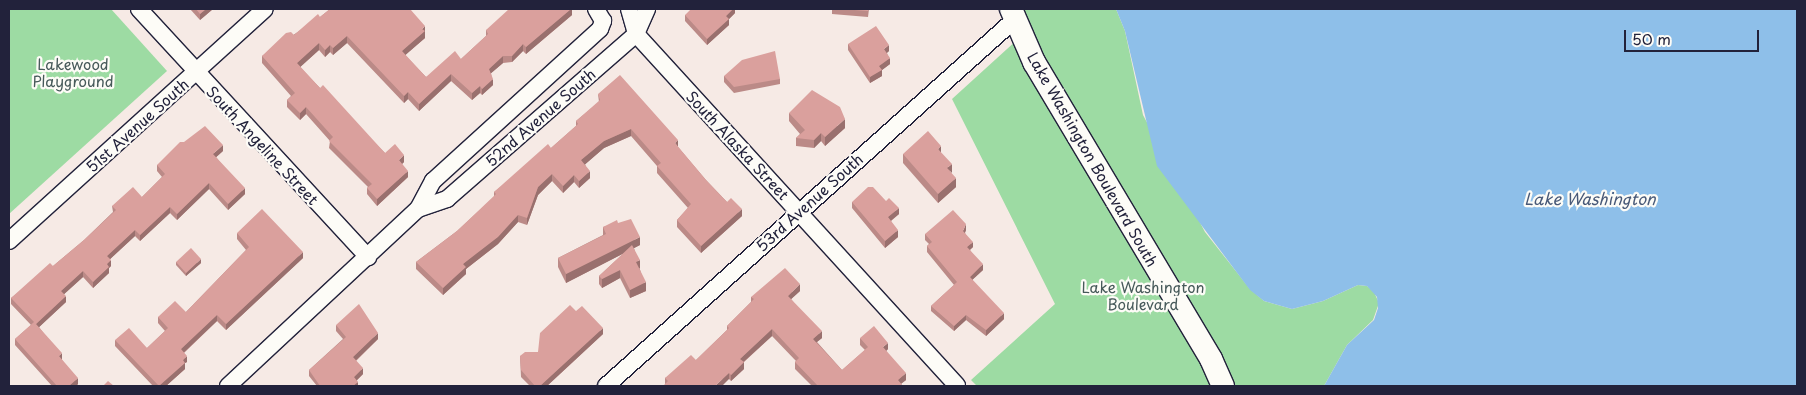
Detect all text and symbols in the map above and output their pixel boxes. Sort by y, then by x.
scale bar [1626,20,1761,52]
text: 50 m [1632,27,1671,50]
street label: Lake Washington Boulevard South [1024,48,1162,270]
park label: Lakewood Playground [32,54,114,89]
street label: 52nd Avenue South [481,64,599,170]
street label: 51st Avenue South [82,74,192,176]
street label: South Angeline Street [202,81,324,209]
street label: South Alaska Street [682,86,794,204]
street label: 53rd Avenue South [752,149,866,255]
water label: Lake Washington [1524,188,1656,208]
park label: Lake Washington Boulevard [1081,277,1205,312]

